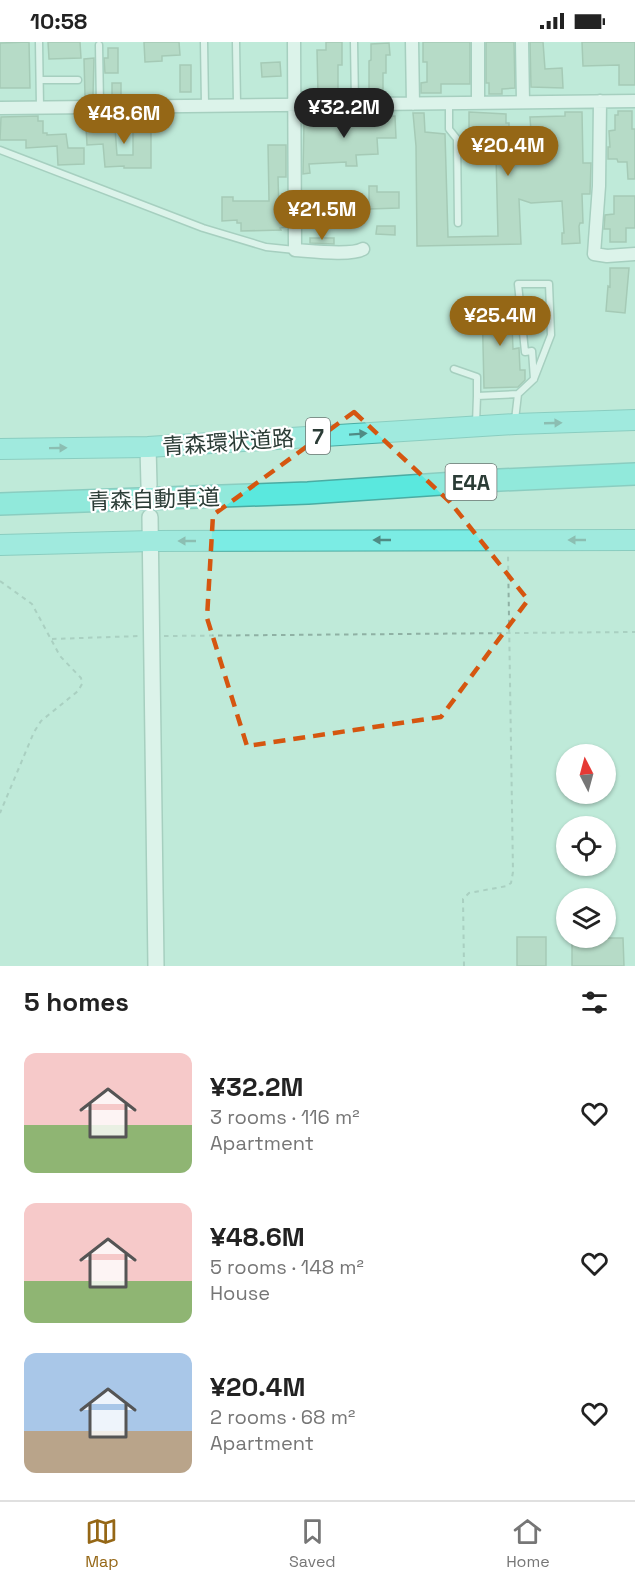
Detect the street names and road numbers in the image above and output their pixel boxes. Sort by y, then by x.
road number: 7 [306,418,330,454]
street label: 青森環状道路 [161,423,295,461]
road number: E4A [446,464,496,500]
street label: 青森自動車道 [88,483,220,515]

